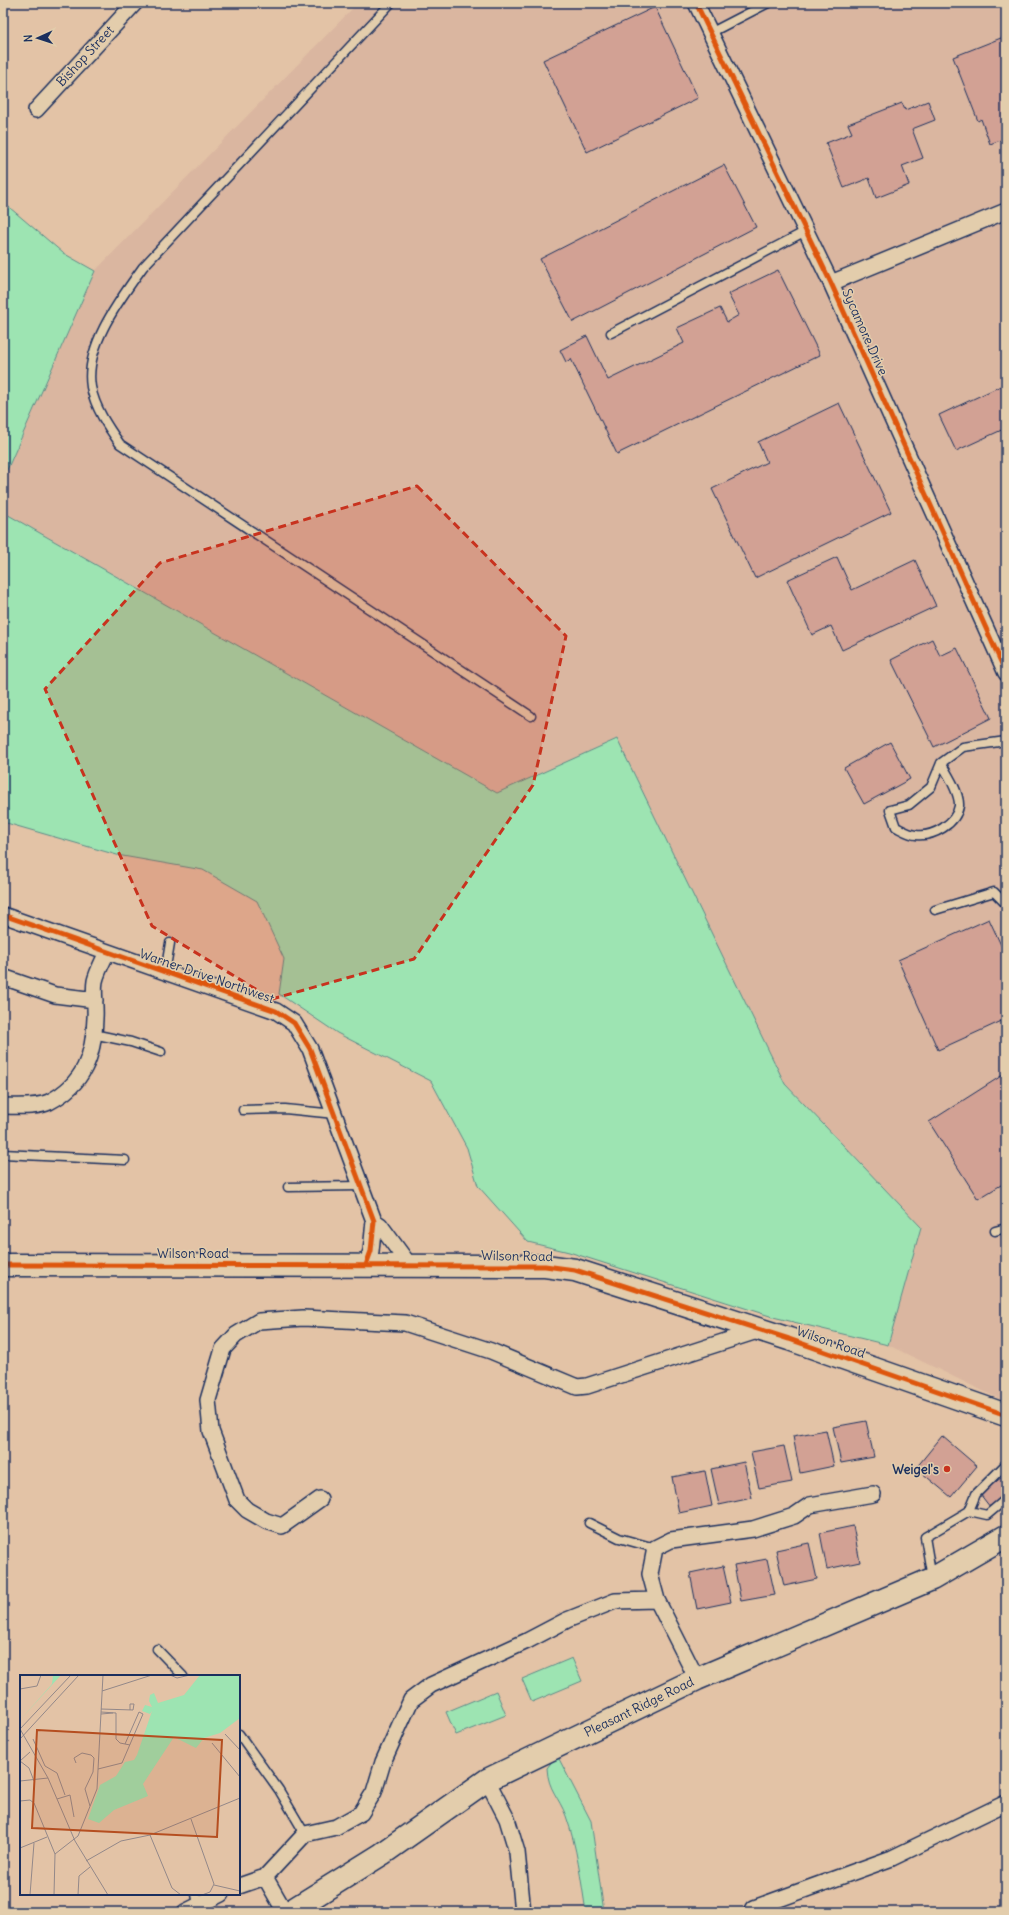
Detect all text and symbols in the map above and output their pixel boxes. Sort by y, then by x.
north arrow [18,18,58,58]
street label: Bishop Street [52,21,118,90]
text: N [21,34,35,43]
street label: Sycamore Drive [838,286,892,378]
street label: Warner Drive Northwest [137,945,277,1007]
street label: Wilson Road [157,1245,229,1262]
street label: Wilson Road [481,1247,553,1265]
street label: Wilson Road [794,1322,868,1362]
place label: Weigel's [892,1461,939,1478]
marker: Weigel's [942,1464,952,1474]
street label: Pleasant Ridge Road [581,1673,697,1741]
inset map [20,1675,240,1895]

